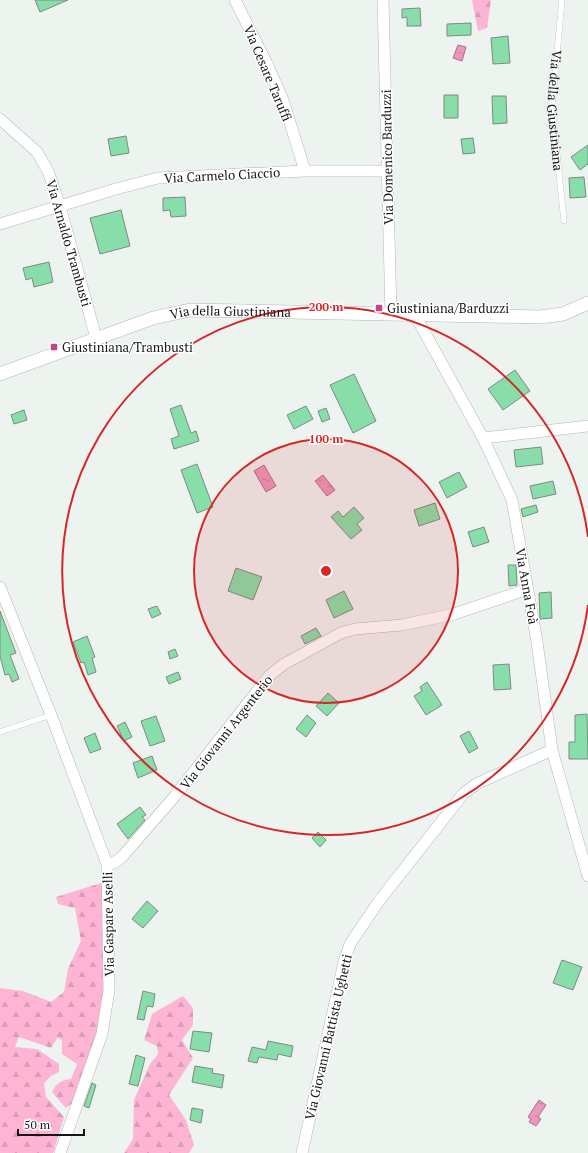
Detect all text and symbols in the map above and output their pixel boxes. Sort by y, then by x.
street label: Via Cesare Taruffi [240,22,296,124]
street label: Via della Giustiniana [543,49,568,172]
street label: Via Domenico Barduzzi [377,89,397,225]
street label: Via Carmelo Ciaccio [163,163,281,187]
street label: Via Arnaldo Trambusti [42,177,96,309]
text: 200 m [309,299,343,314]
place label: Giustiniana/Barduzzi [387,299,509,317]
street label: Via della Giustiniana [168,301,291,323]
marker: Giustiniana/Barduzzi [374,303,384,313]
place label: Giustiniana/Trambusti [62,338,193,356]
marker: Giustiniana/Trambusti [49,342,59,352]
text: 100 m [309,431,343,446]
street label: Via Anna Foà [511,546,543,626]
centre of rings [319,564,333,578]
street label: Via Giovanni Argenterio [176,671,276,793]
street label: Via Gaspare Aselli [98,871,118,977]
street label: Via Giovanni Battista Ughetti [300,952,356,1122]
scale bar [18,1111,84,1137]
text: 50 m [24,1117,51,1132]

